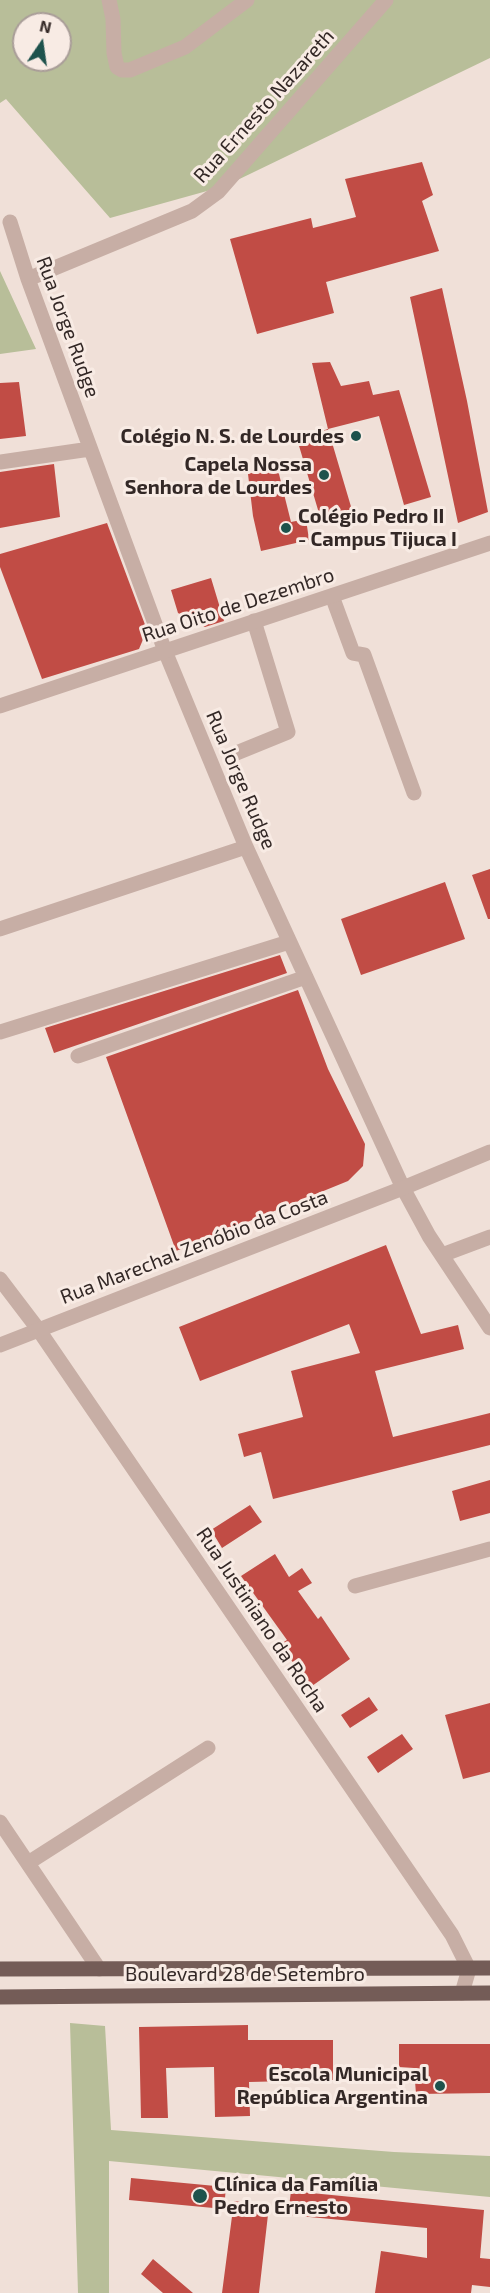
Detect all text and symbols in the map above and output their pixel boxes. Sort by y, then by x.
north arrow [12,12,72,72]
text: N [38,15,53,36]
street label: Rua Ernesto Nazareth [189,24,339,188]
street label: Rua Jorge Rudge [31,253,105,401]
place label: Colégio N. S. de Lourdes [121,424,344,448]
marker: Colégio N. S. de Lourdes [349,429,363,443]
place label: Capela Nossa Senhora de Lourdes [125,452,312,499]
marker: Capela Nossa Senhora de Lourdes [317,468,331,482]
place label: Colégio Pedro II - Campus Tijuca I [298,504,457,551]
marker: Colégio Pedro II - Campus Tijuca I [279,521,293,535]
street label: Rua Oito de Dezembro [139,563,337,647]
street label: Rua Jorge Rudge [201,707,281,853]
street label: Rua Marechal Zenóbio da Costa [57,1185,331,1309]
street label: Rua Justiniano da Rocha [191,1523,333,1717]
street label: Boulevard 28 de Setembro [125,1962,365,1986]
place label: Escola Municipal República Argentina [237,2062,428,2109]
marker: Escola Municipal República Argentina [433,2079,447,2093]
place label: Clínica da Família Pedro Ernesto [214,2172,378,2219]
marker: Clínica da Família Pedro Ernesto [191,2187,209,2205]

